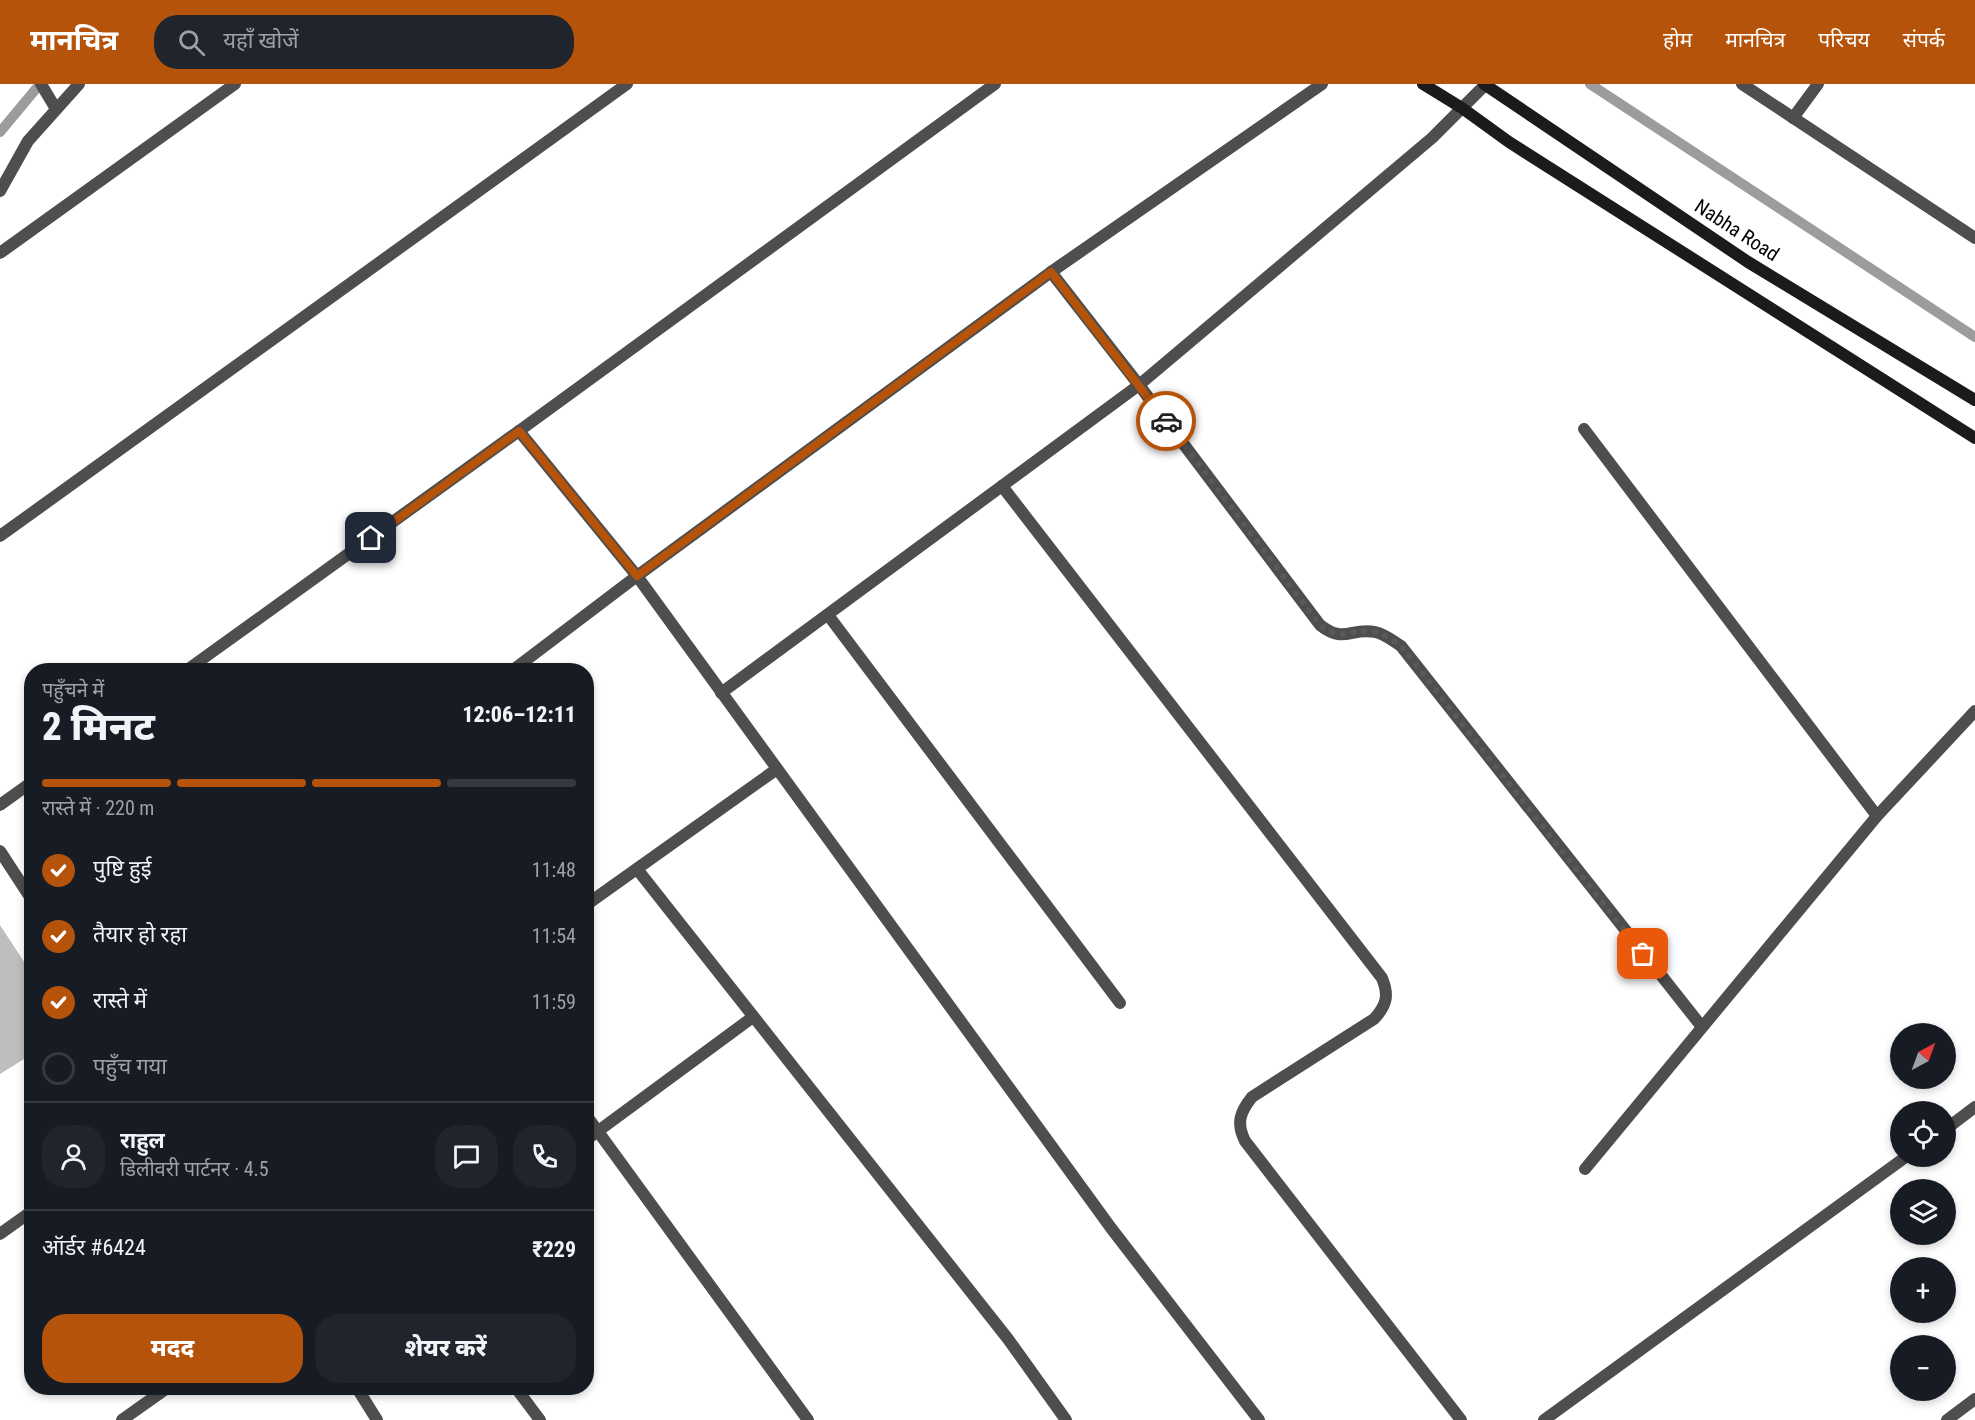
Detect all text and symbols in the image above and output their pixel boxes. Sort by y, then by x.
search box [154,15,574,69]
text: मानचित्र [30,24,118,57]
icon: search [175,26,208,59]
text: यहाँ खोजें [223,28,298,53]
text: होम [1663,28,1692,52]
text: मानचित्र [1725,28,1785,52]
text: परिचय [1818,28,1870,52]
text: संपर्क [1903,28,1945,52]
street label: Nabha Road [1690,194,1784,266]
courier [1136,391,1196,451]
icon: car [1150,405,1183,438]
pin [345,512,396,563]
icon: home [354,521,387,554]
text: पहुँचने में [42,678,104,702]
text: 12:06–12:11 [462,702,576,727]
text: 2 मिनट [42,704,155,750]
text: रास्ते में · 220 m [42,796,154,820]
icon: check [42,854,75,887]
text: पुष्टि हुई [93,856,152,881]
text: 11:48 [532,858,576,882]
icon: check [42,920,75,953]
text: तैयार हो रहा [93,922,187,947]
text: 11:54 [532,924,576,948]
pin [1617,928,1668,979]
icon: bag [1626,937,1659,970]
icon: check [42,986,75,1019]
text: रास्ते में [93,988,147,1013]
text: 11:59 [532,990,576,1014]
north arrow [1890,1023,1956,1089]
map controls [1890,1023,1956,1401]
text: पहुँच गया [93,1054,167,1079]
button: locate [1890,1101,1956,1167]
button: person [42,1125,105,1188]
button: chat [435,1125,498,1188]
button: phone [513,1125,576,1188]
text: राहुल [120,1128,165,1153]
text: डिलीवरी पार्टनर · 4.5 [120,1157,269,1181]
button: layers [1890,1179,1956,1245]
text: ऑर्डर #6424 [42,1235,146,1260]
text: ₹229 [532,1237,576,1262]
button: + [1890,1257,1956,1323]
button: मदद [42,1314,303,1383]
button: शेयर करें [315,1314,576,1383]
button: − [1890,1335,1956,1401]

